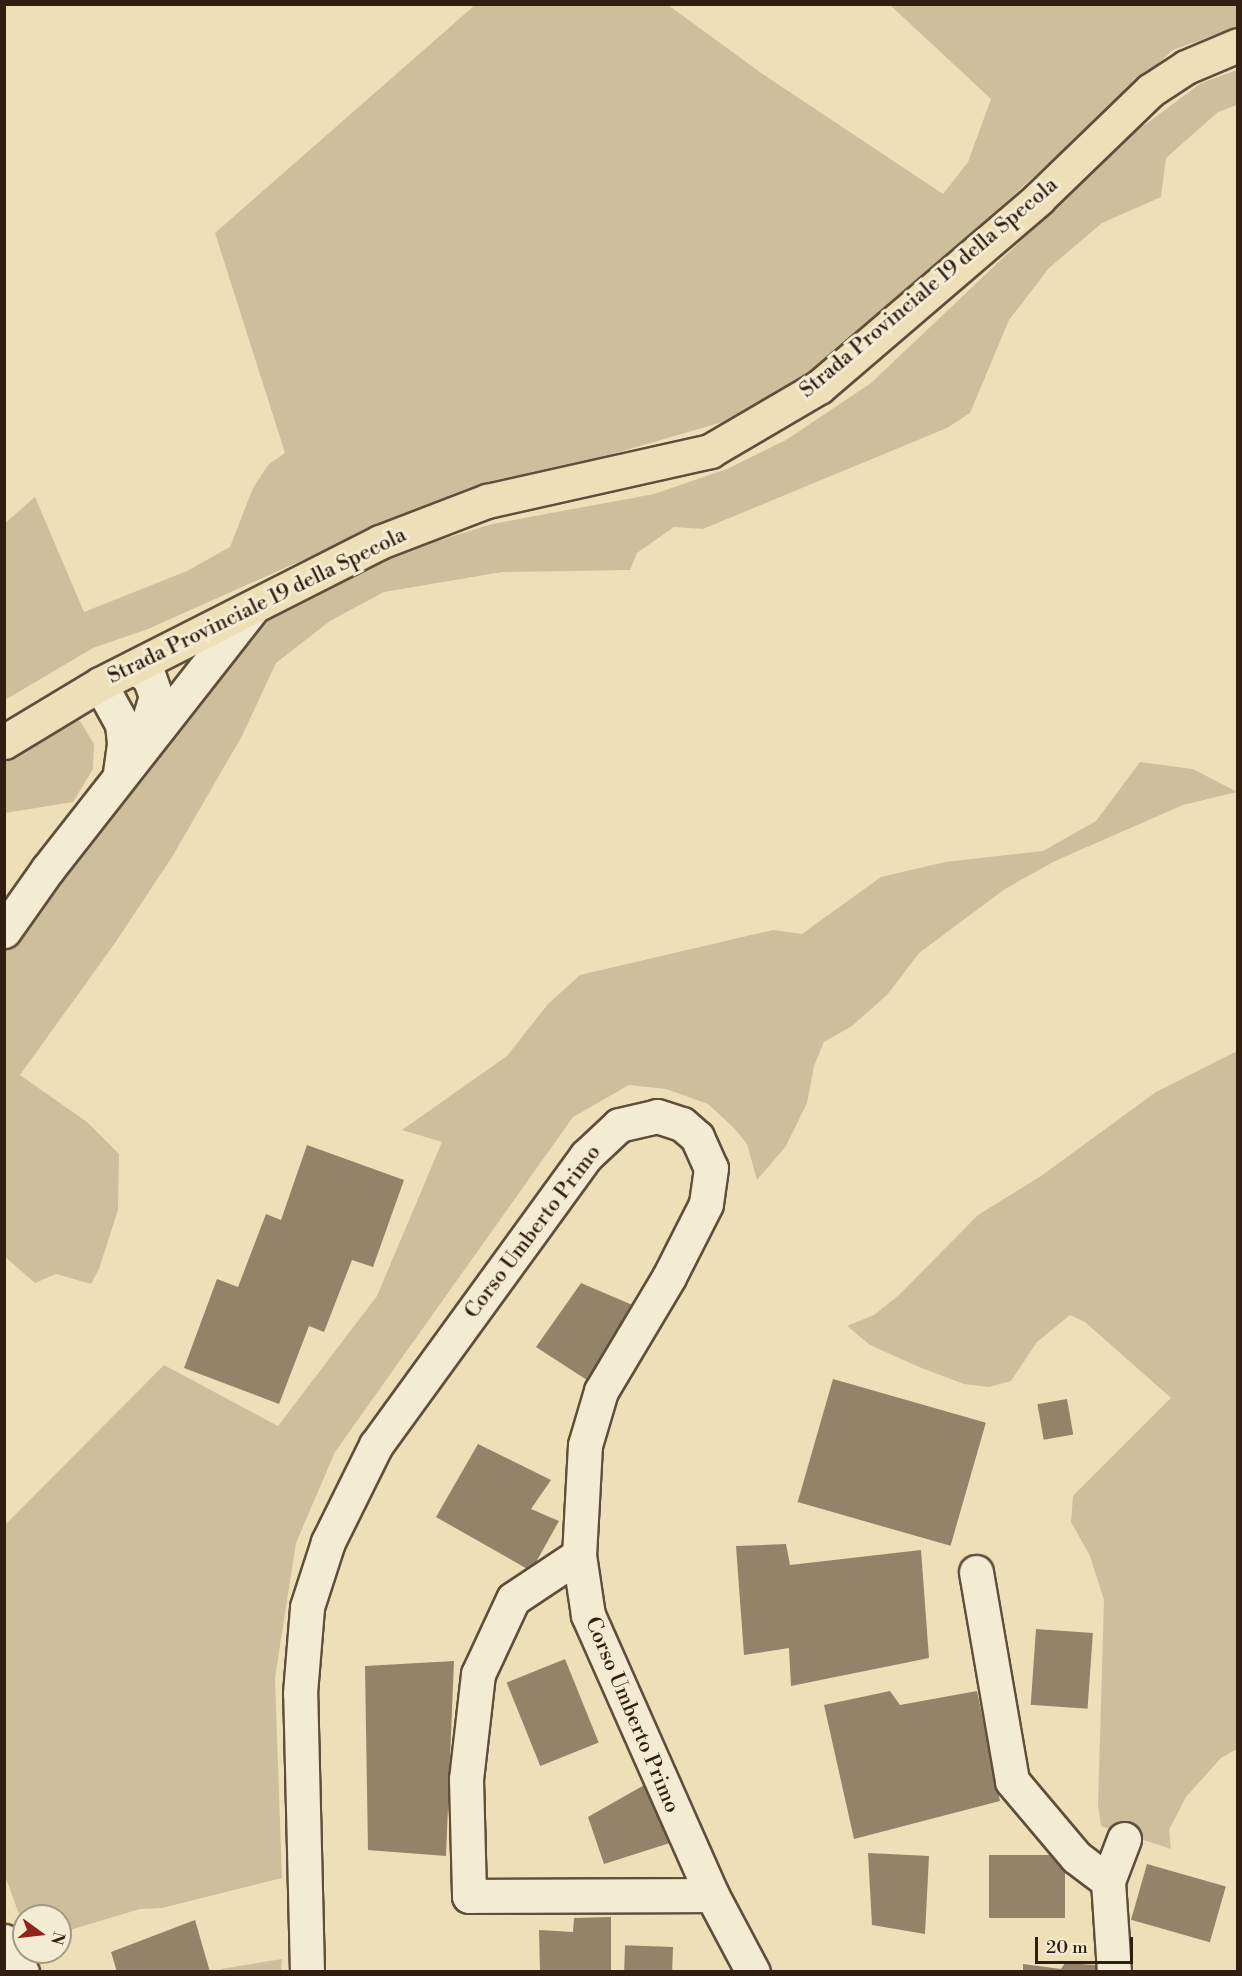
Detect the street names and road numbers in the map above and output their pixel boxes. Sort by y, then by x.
street label: Strada Provinciale 19 della Specola [795,173,1063,403]
street label: Strada Provinciale 19 della Specola [104,523,410,689]
street label: Corso Umberto Primo [460,1140,606,1324]
street label: Corso Umberto Primo [579,1613,685,1817]

